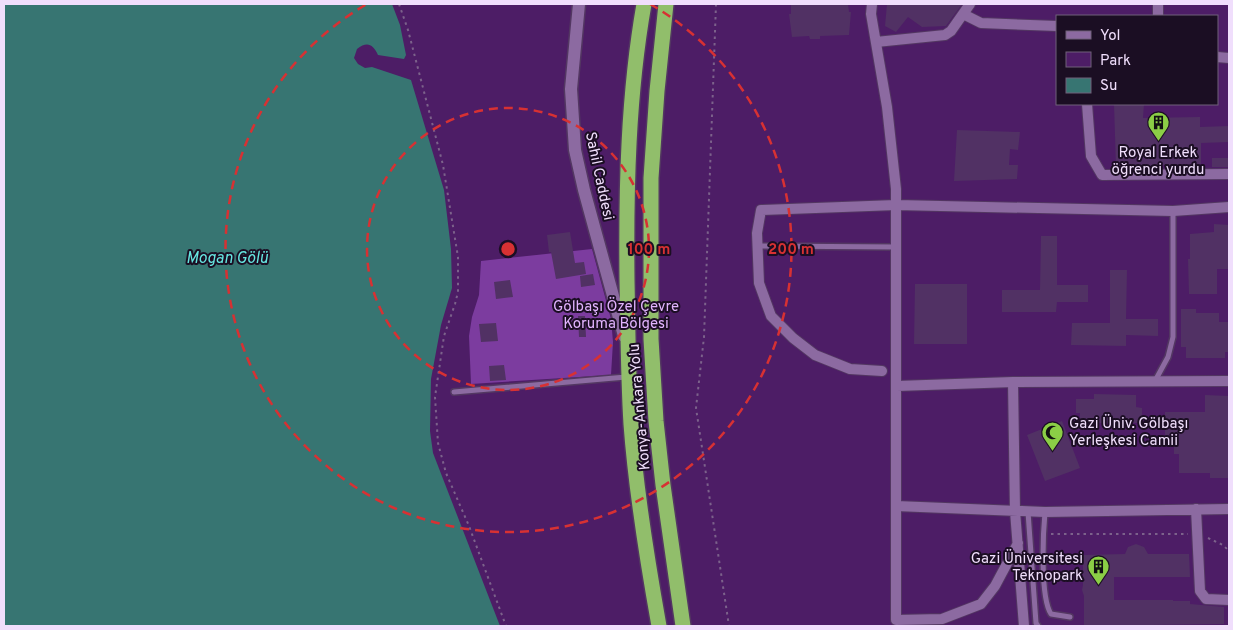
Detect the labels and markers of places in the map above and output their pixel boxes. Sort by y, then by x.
building icon: Royal Erkek öğrenci yurdu [1146,111,1170,142]
place label: Royal Erkek öğrenci yurdu [1112,144,1204,180]
centre of rings [499,240,517,258]
place label: Gazi Üniv. Gölbaşı Yerleşkesi Camii [1069,414,1188,451]
mosque icon: Gazi Üniv. Gölbaşı Yerleşkesi Camii [1041,420,1065,451]
place label: Gazi Üniversitesi Teknopark [971,549,1083,586]
building icon: Gazi Üniversitesi Teknopark [1087,555,1111,586]

